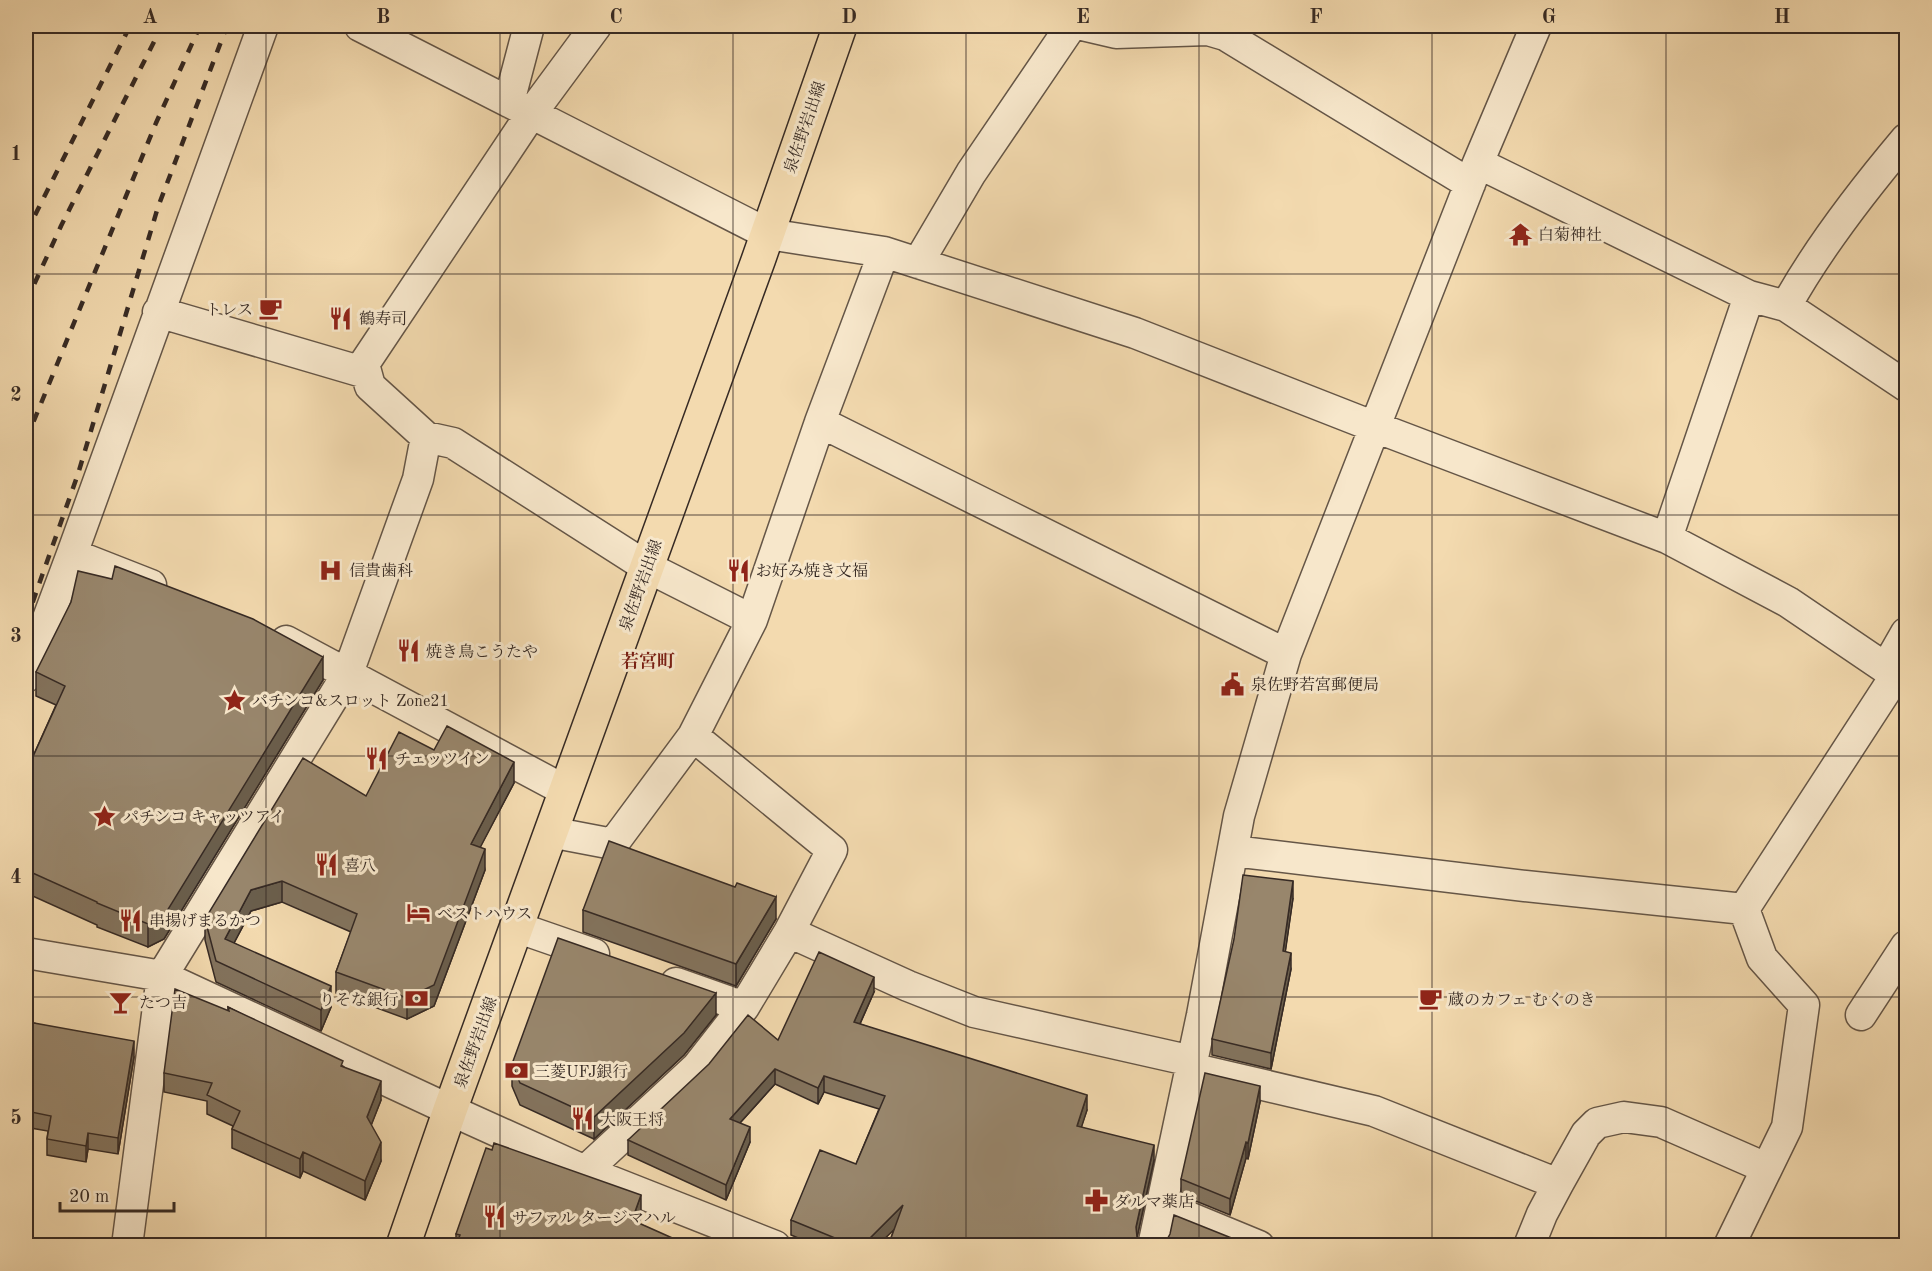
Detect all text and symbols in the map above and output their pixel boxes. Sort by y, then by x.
text: A [142,8,158,28]
text: B [376,8,390,28]
text: C [609,8,623,28]
text: D [841,8,857,28]
text: E [1076,8,1090,28]
text: F [1309,8,1323,28]
text: G [1542,8,1556,28]
text: H [1774,8,1790,28]
street label: 泉佐野岩出線 [781,79,829,176]
text: 1 [10,145,22,165]
temple icon: 白菊神社 [1507,221,1533,247]
place label: 白菊神社 [1538,226,1602,244]
cafe icon: トレス [258,296,284,322]
place label: トレス [205,302,253,319]
restaurant icon: 鶴寿司 [328,305,354,331]
place label: 鶴寿司 [359,310,407,328]
text: 2 [10,386,22,406]
street label: 泉佐野岩出線 [616,537,666,634]
hospital icon: 信貴歯科 [318,557,344,583]
restaurant icon: お好み焼き文福 [725,557,751,583]
place label: 信貴歯科 [349,562,413,580]
place label: お好み焼き文福 [756,562,868,580]
text: 3 [10,627,22,647]
restaurant icon: 焼き鳥こうたや [395,638,421,664]
place label: 焼き鳥こうたや [426,643,538,661]
district label: 若宮町 [621,651,675,671]
public building icon: 泉佐野若宮郵便局 [1220,671,1246,697]
place label: 泉佐野若宮郵便局 [1251,676,1379,694]
place icon: パチンコ&スロット Zone21 [221,687,247,713]
place label: パチンコ&スロット Zone21 [252,693,449,710]
restaurant icon: チェッツイン [364,745,390,771]
place label: チェッツイン [395,751,490,768]
place icon: パチンコ キャッツアイ [92,803,118,829]
place label: パチンコ キャッツアイ [123,809,285,826]
restaurant icon: 喜八 [313,852,339,878]
place label: 喜八 [344,857,376,875]
text: 4 [10,868,22,888]
hotel icon: ベストハウス [406,900,432,926]
place label: ベストハウス [437,906,532,923]
restaurant icon: 串揚げまるかつ [118,907,144,933]
place label: 串揚げまるかつ [149,912,261,930]
bank icon: りそな銀行 [404,986,430,1012]
cafe icon: 蔵のカフェ むくのき [1417,986,1443,1012]
bar icon: たつ吉 [108,989,134,1015]
place label: りそな銀行 [319,991,399,1009]
place label: 蔵のカフェ むくのき [1448,991,1596,1009]
place label: たつ吉 [139,994,187,1012]
street label: 泉佐野岩出線 [451,994,501,1091]
bank icon: 三菱UFJ銀行 [503,1058,529,1084]
place label: 三菱UFJ銀行 [534,1063,629,1081]
restaurant icon: 大阪王将 [569,1106,595,1132]
text: 5 [10,1108,22,1129]
place label: 大阪王将 [600,1111,664,1129]
scale bar [60,1175,174,1213]
text: 20 m [69,1188,109,1206]
pharmacy icon: ダルマ薬店 [1083,1188,1109,1214]
place label: ダルマ薬店 [1114,1193,1194,1211]
restaurant icon: サファル タージマハル [481,1204,507,1230]
place label: サファル タージマハル [512,1210,676,1227]

